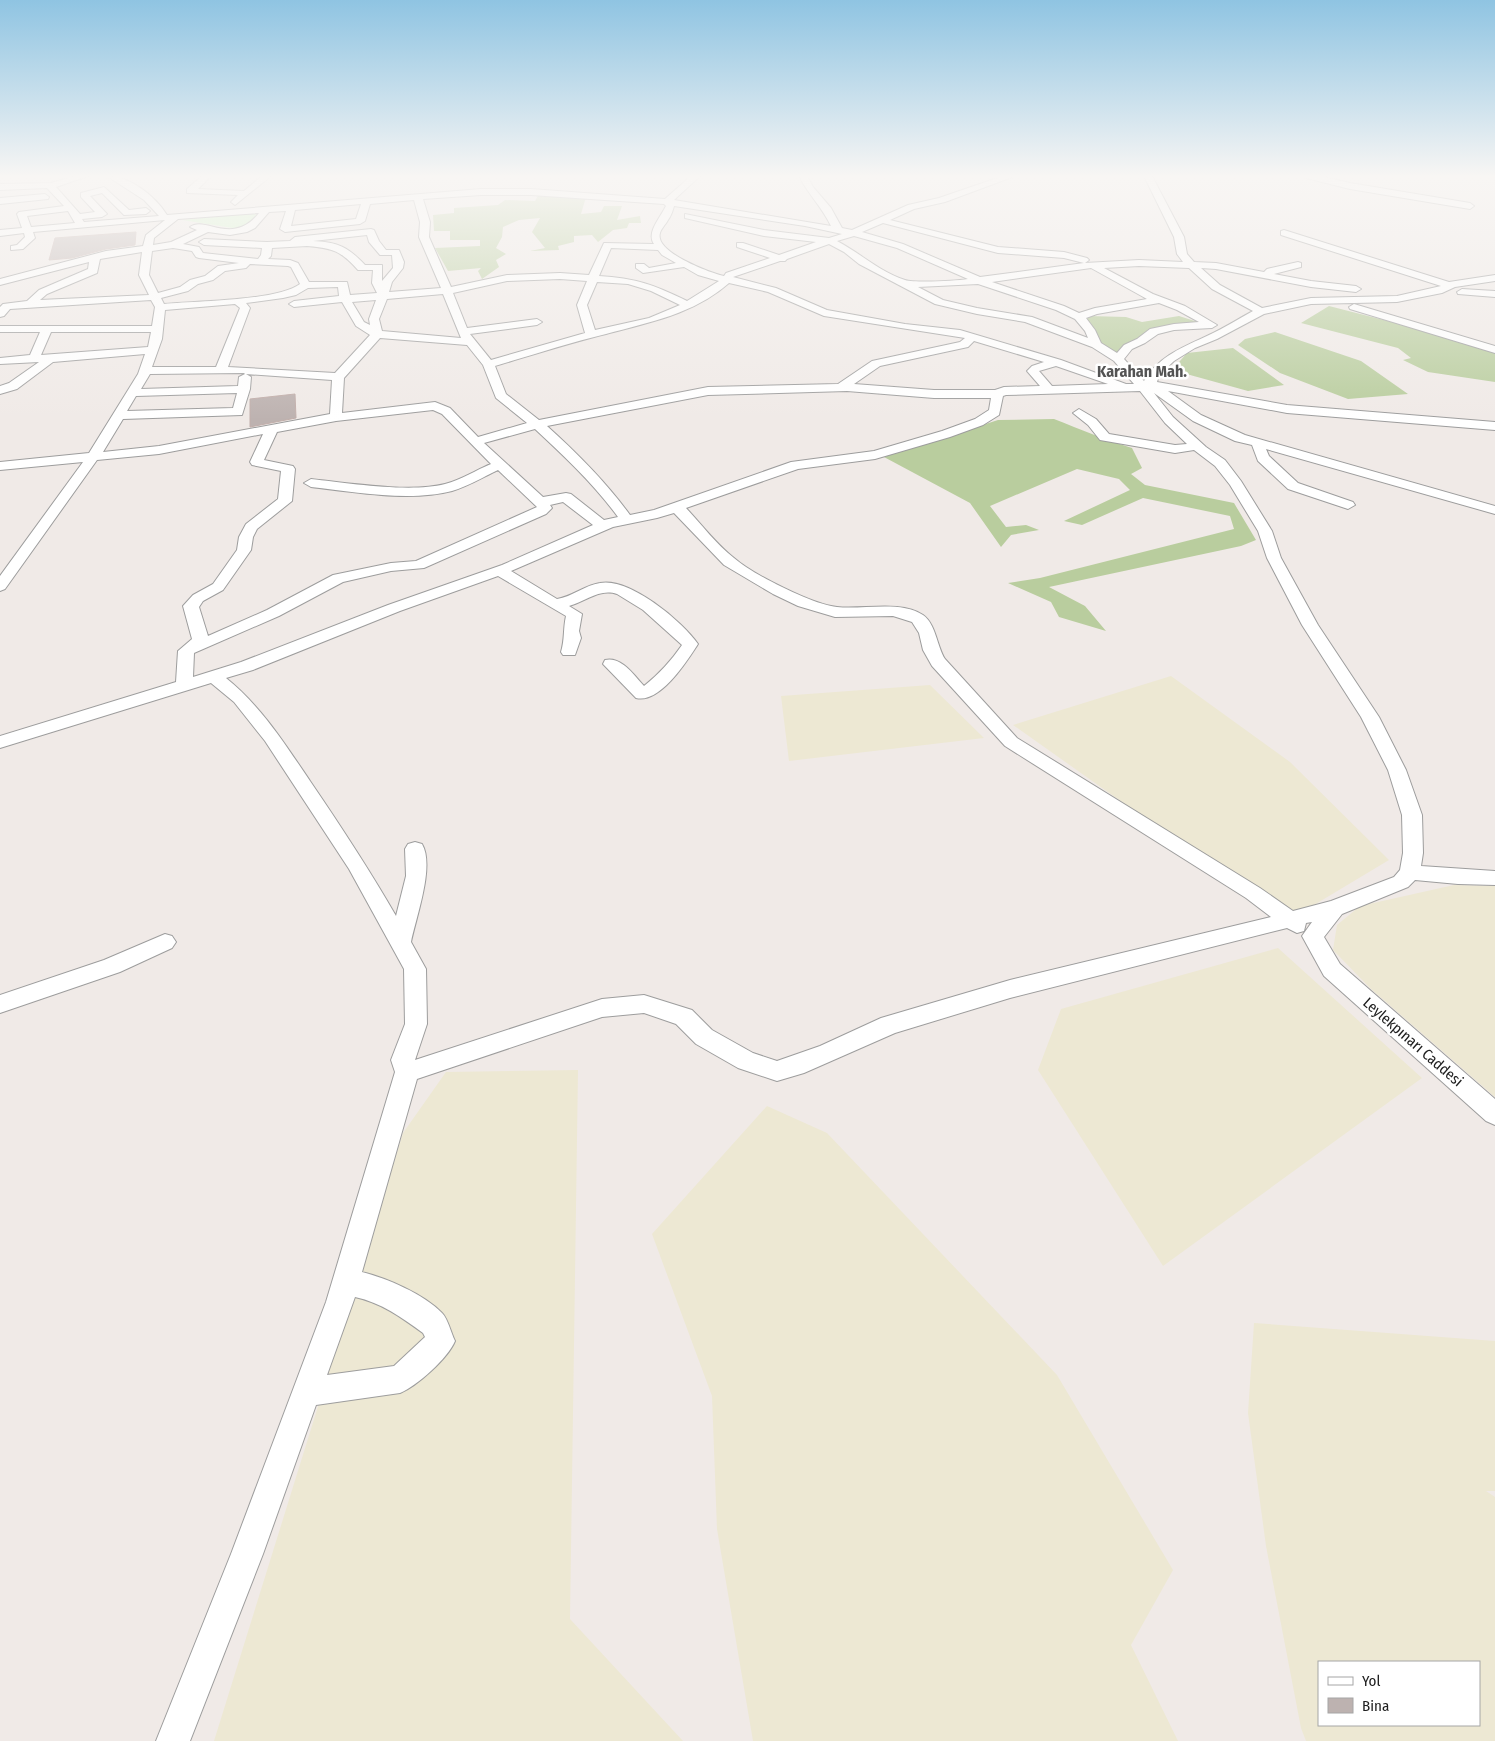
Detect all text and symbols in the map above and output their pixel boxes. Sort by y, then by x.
district label: Karahan Mah. [1097,362,1187,381]
street label: Leylekpınarı Caddesi [1359,994,1467,1090]
legend [1318,1661,1480,1726]
text: Yol [1362,1672,1380,1690]
text: Bina [1362,1697,1389,1715]

